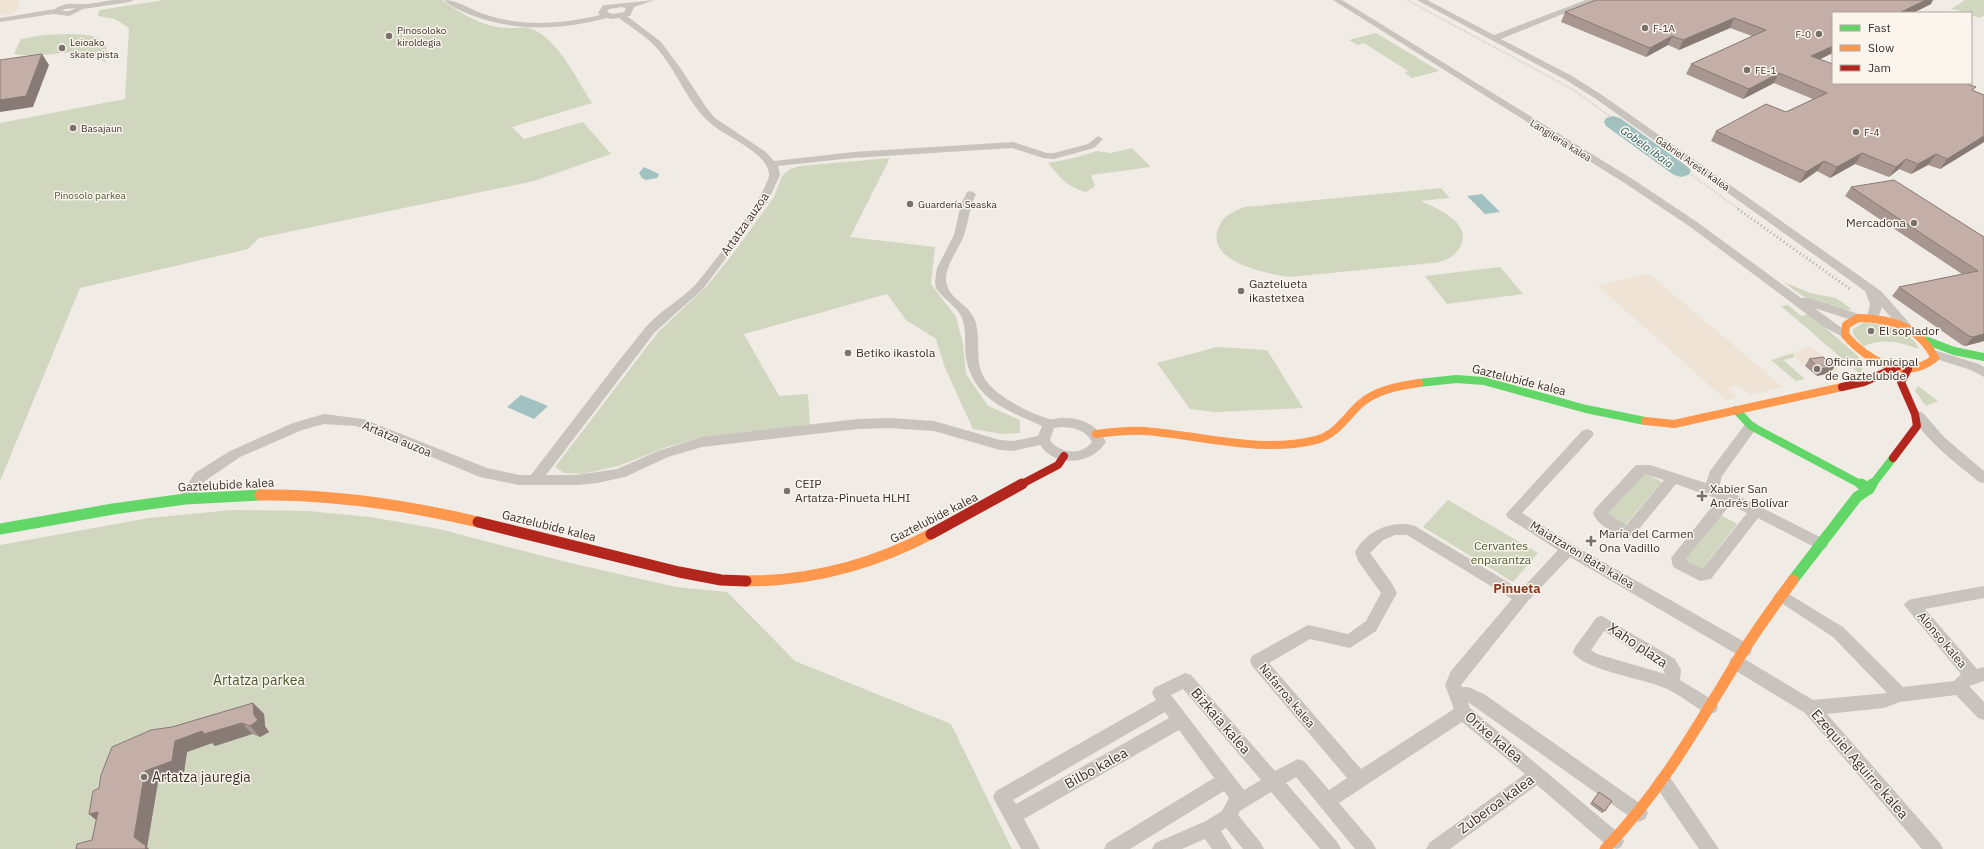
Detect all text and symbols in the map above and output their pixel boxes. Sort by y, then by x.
legend [1832,12,1972,84]
text: Fast [1868,20,1891,35]
place label: F-1A [1653,22,1676,35]
marker: F-1A [1640,23,1650,33]
place label: Pinosoloko kiroldegia [397,24,447,49]
place label: F-0 [1795,28,1811,41]
marker: F-0 [1814,29,1824,39]
marker: Pinosoloko kiroldegia [384,31,394,41]
place label: Leioako skate pista [70,36,119,61]
text: Slow [1868,40,1894,55]
marker: Leioako skate pista [57,43,67,53]
text: Jam [1868,60,1891,75]
place label: FE-1 [1755,64,1776,77]
marker: FE-1 [1742,65,1752,75]
street label: Langileria kalea [1528,116,1594,165]
place label: Basajaun [81,122,122,135]
marker: Basajaun [68,123,78,133]
water label: Gobela ibaia [1618,123,1676,171]
place label: F-4 [1864,126,1880,139]
marker: F-4 [1851,127,1861,137]
street label: Gabriel Aresti kalea [1653,133,1733,194]
park label: Pinosolo parkea [54,189,127,202]
street label: Artatza auzoa [717,189,772,258]
place label: Guardería Seaska [918,198,997,211]
marker: Guardería Seaska [905,199,915,209]
place label: Mercadona [1846,215,1907,230]
marker: Mercadona [1909,218,1919,228]
place label: Gaztelueta ikastetxea [1249,276,1308,305]
marker: Gaztelueta ikastetxea [1236,286,1246,296]
place label: El soplador [1879,323,1940,338]
marker: El soplador [1866,326,1876,336]
place label: Betiko ikastola [856,345,936,360]
marker: Betiko ikastola [843,348,853,358]
place label: Oficina municipal de Gaztelubide [1825,354,1918,383]
street label: Gaztelubide kalea [1471,361,1568,399]
marker: Oficina municipal de Gaztelubide [1812,364,1822,374]
street label: Artatza auzoa [360,417,435,460]
street label: Gaztelubide kalea [177,474,275,495]
place label: CEIP Artatza-Pìnueta HLHI [795,476,911,505]
place label: Xabier San Andrés Bolívar [1710,481,1789,510]
marker: CEIP Artatza-Pìnueta HLHI [782,486,792,496]
street label: Gaztelubide kalea [887,489,981,546]
marker: Xabier San Andrés Bolívar [1697,491,1707,501]
street label: Gaztelubide kalea [501,507,598,545]
street label: Maiatzaren Bata kalea [1527,518,1638,592]
place label: María del Carmen Ona Vadillo [1599,526,1694,555]
marker: María del Carmen Ona Vadillo [1586,536,1596,546]
park label: Cervantes enparantza [1471,538,1532,567]
district label: Pinueta [1493,580,1541,597]
street label: Alonso kalea [1915,608,1971,671]
street label: Xaho plaza [1605,618,1672,672]
street label: Nafarroa kalea [1256,661,1319,731]
park label: Artatza parkea [213,671,305,689]
street label: Bizkaia kalea [1187,684,1255,758]
street label: Ezequiel Aguirre kalea [1808,706,1913,823]
street label: Orixe kalea [1461,708,1527,767]
street label: Bilbo kalea [1061,743,1131,793]
place label: Artatza jauregia [152,768,251,786]
street label: Zuberoa kalea [1455,770,1538,838]
marker: Artatza jauregia [139,772,149,782]

